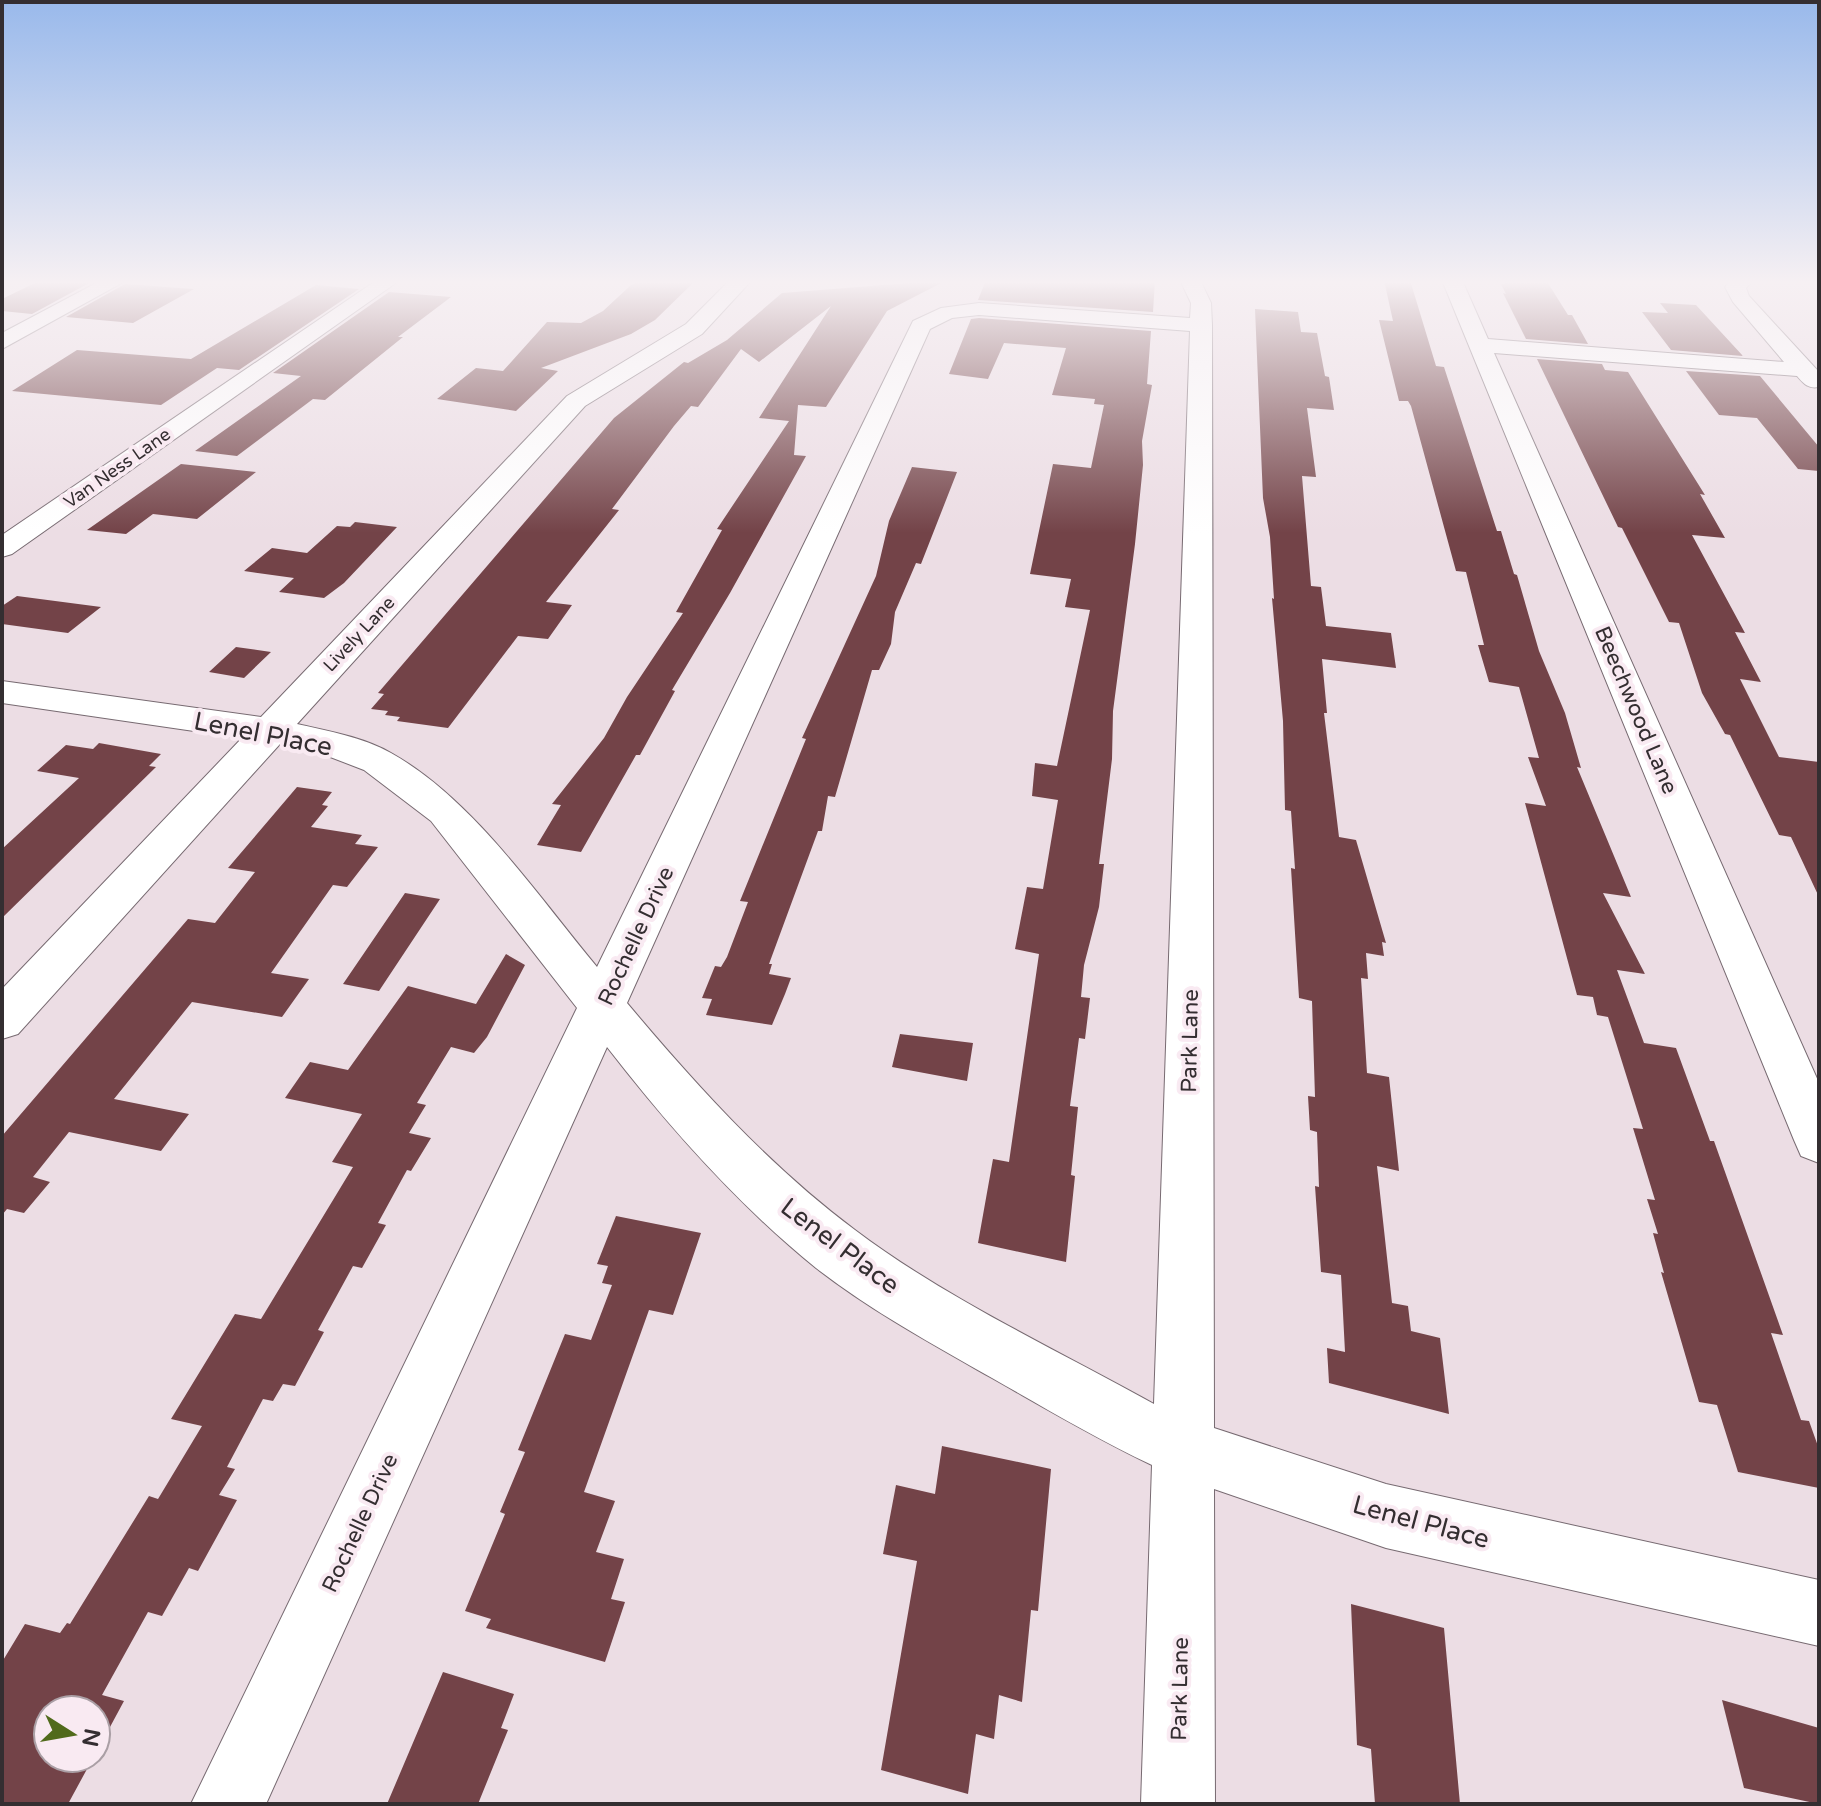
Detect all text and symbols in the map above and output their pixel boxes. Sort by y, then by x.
street label: Van Ness Lane [59,423,175,513]
street label: Lively Lane [319,592,399,676]
street label: Beechwood Lane [1589,622,1683,798]
street label: Lenel Place [191,705,335,763]
street label: Rochelle Drive [593,863,679,1009]
street label: Park Lane [1176,989,1204,1093]
street label: Lenel Place [775,1191,905,1301]
street label: Rochelle Drive [317,1450,403,1596]
street label: Lenel Place [1349,1489,1493,1555]
street label: Park Lane [1166,1637,1194,1741]
north arrow [32,1694,112,1774]
text: N [76,1726,105,1749]

